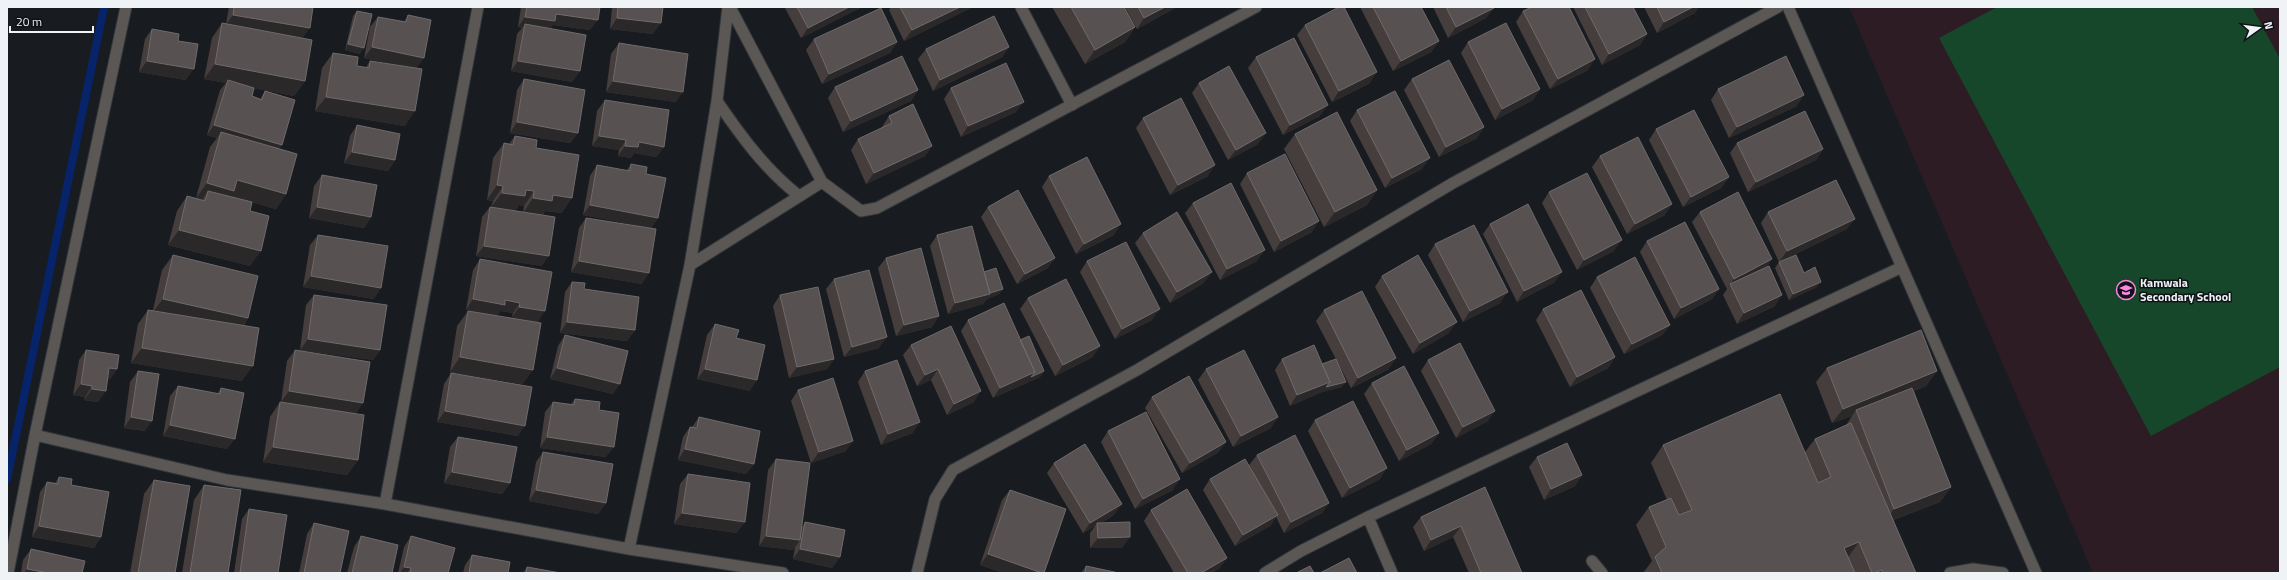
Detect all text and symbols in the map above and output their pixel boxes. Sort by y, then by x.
scale bar [10,8,93,34]
north arrow [2239,8,2279,48]
text: 20 m [16,12,42,31]
text: N [2260,20,2277,31]
place label: Kamwala Secondary School [2140,273,2231,306]
school or university icon: Kamwala Secondary School [2115,279,2137,301]

